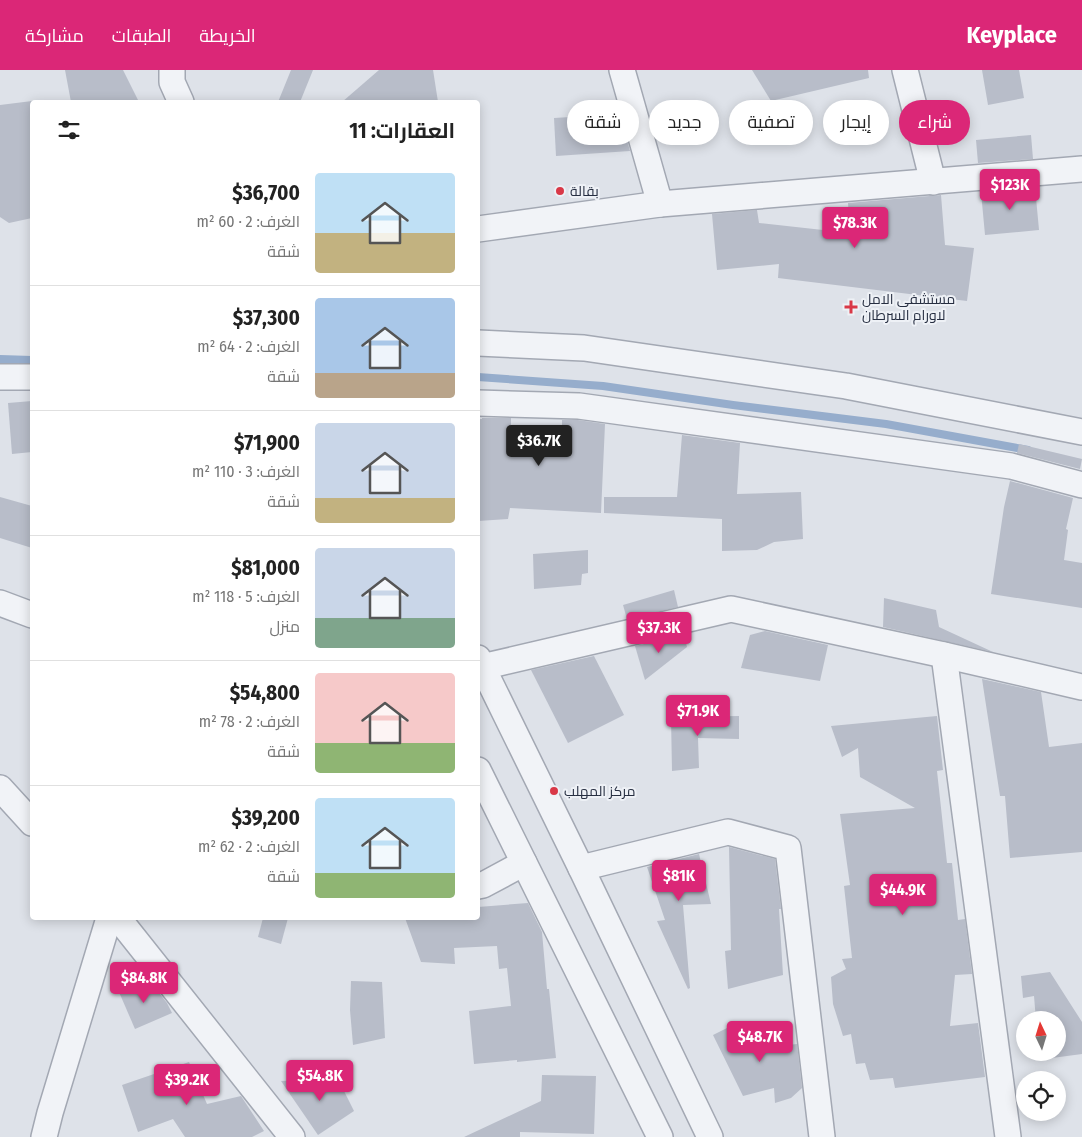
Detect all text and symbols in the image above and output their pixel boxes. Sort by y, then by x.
text: Keyplace [967,21,1057,49]
text: مشاركة [25,25,84,47]
text: الطبقات [112,25,171,47]
text: الخريطة [199,25,256,47]
chip: شقة [567,100,639,145]
chip: جديد [649,100,719,145]
chip: تصفية [729,100,813,145]
chip: إيجار [823,100,889,145]
chip: شراء [899,100,970,145]
icon: filters [55,116,83,144]
text: العقارات: 11 [349,118,455,144]
pin: $123K [975,168,1045,211]
text: $123K [991,175,1029,194]
text: $36,700 [232,180,300,206]
place label: بقالة [570,183,599,200]
marker: بقالة [554,185,566,197]
icon: home [355,193,415,253]
pin: $78.3K [814,206,896,249]
text: الغرف: 2 · 60 m² [197,212,300,231]
text: $78.3K [833,213,877,232]
text: شقة [267,242,300,261]
place label: مستشفى الامل لاورام السرطان [862,291,955,325]
marker: مستشفى الامل لاورام السرطان [844,300,858,314]
text: $37,300 [233,305,300,331]
icon: home [355,318,415,378]
text: الغرف: 2 · 64 m² [197,337,300,356]
text: شقة [267,367,300,386]
pin: $36.7K [498,424,580,467]
text: $71,900 [234,430,300,456]
text: $36.7K [517,431,561,450]
icon: home [355,443,415,503]
text: الغرف: 3 · 110 m² [192,462,300,481]
text: شقة [267,492,300,511]
text: $81,000 [231,555,300,581]
icon: home [355,568,415,628]
text: الغرف: 5 · 118 m² [192,587,300,606]
pin: $37.3K [618,612,700,654]
text: منزل [270,617,300,636]
text: $37.3K [637,618,681,637]
text: $54,800 [230,680,300,706]
icon: home [355,693,415,753]
pin: $71.9K [657,694,739,737]
text: $71.9K [677,701,719,720]
text: الغرف: 2 · 78 m² [199,712,300,731]
text: شقة [267,742,300,761]
place label: مركز المهلب [564,783,635,800]
marker: مركز المهلب [548,785,560,797]
text: $39,200 [232,805,300,831]
icon: home [355,818,415,878]
text: الغرف: 2 · 62 m² [198,837,300,856]
pin: $81K [649,860,709,902]
text: $81K [663,866,695,885]
text: شقة [267,867,300,886]
pin: $44.9K [862,874,944,916]
text: $44.9K [880,880,926,899]
pin: $84.8K [103,962,185,1004]
text: $84.8K [121,968,167,987]
north arrow [1016,1011,1066,1061]
map controls [1016,1011,1066,1121]
pin: $48.7K [719,1020,801,1063]
text: $48.7K [738,1027,782,1046]
pin: $54.8K [279,1060,361,1102]
pin: $39.2K [146,1064,228,1106]
text: $54.8K [297,1066,343,1085]
text: $39.2K [165,1070,209,1089]
button: locate [1016,1071,1066,1121]

